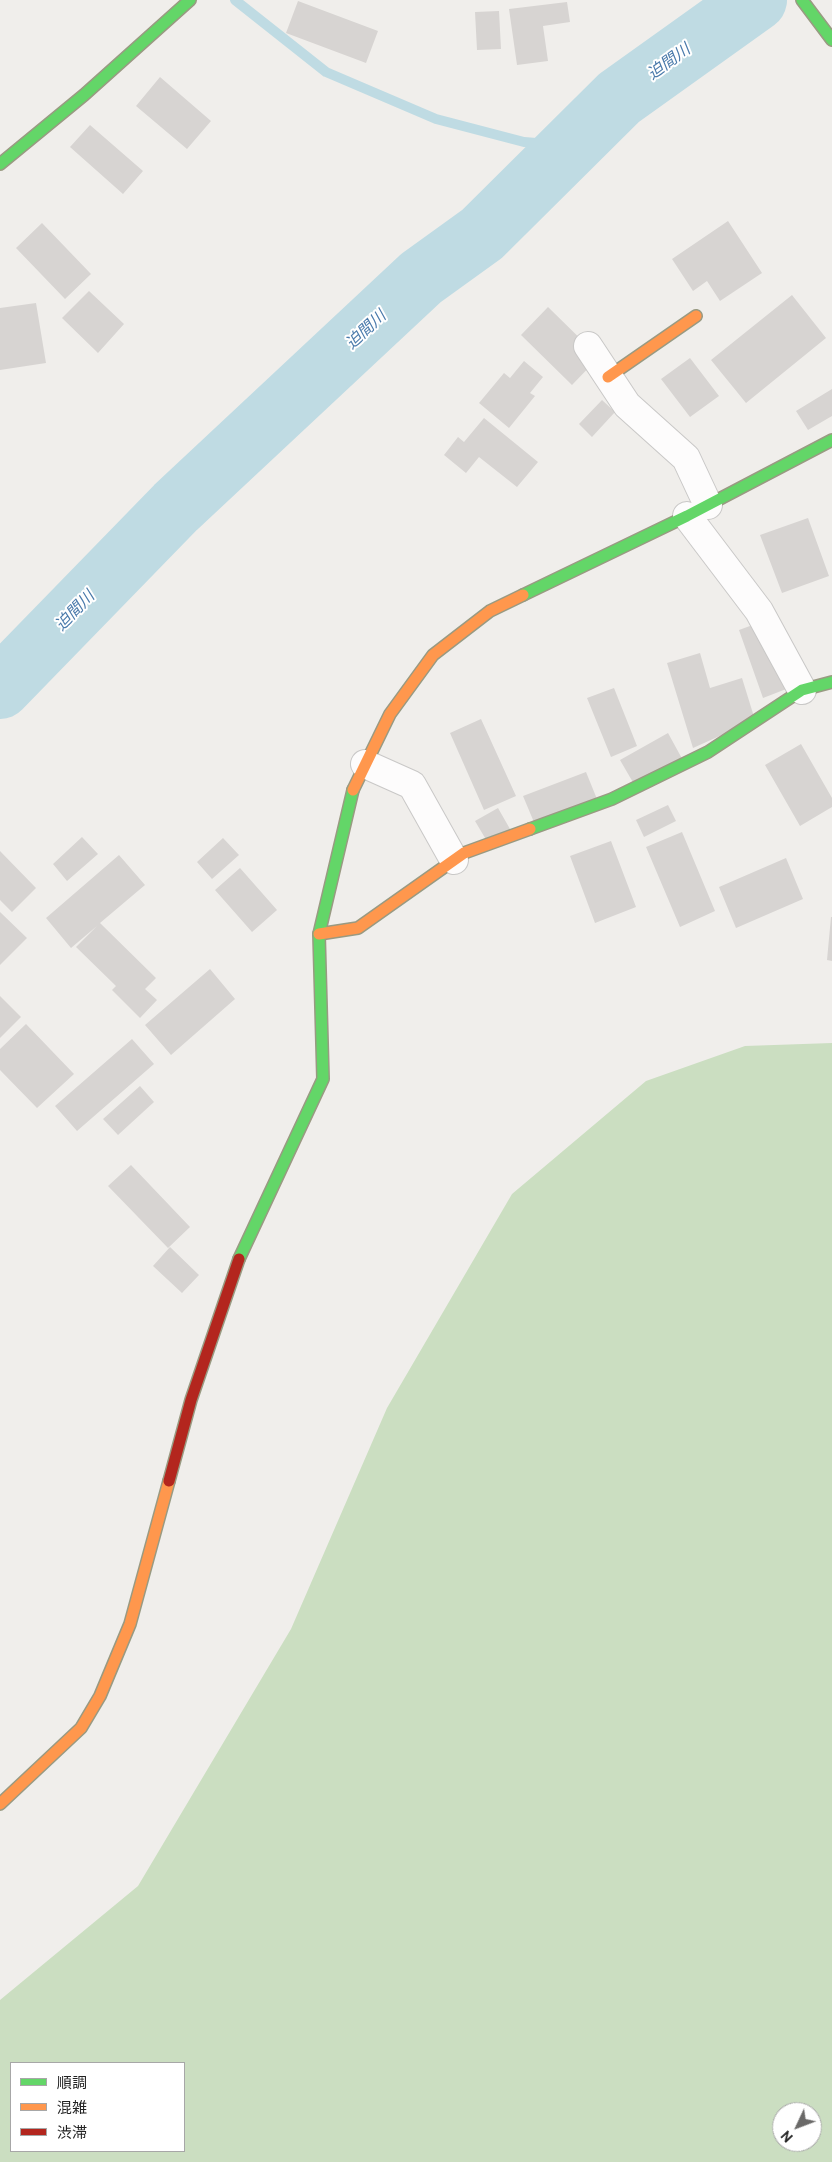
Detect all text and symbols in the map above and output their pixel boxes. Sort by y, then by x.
water label: 迫間川 [644,40,694,84]
water label: 迫間川 [342,307,390,353]
water label: 迫間川 [51,587,99,635]
legend [10,2062,185,2152]
text: 順調 [57,2074,87,2092]
text: 混雑 [57,2099,87,2117]
north arrow [772,2102,822,2152]
text: 渋滞 [57,2124,87,2142]
text: N [777,2127,797,2146]

